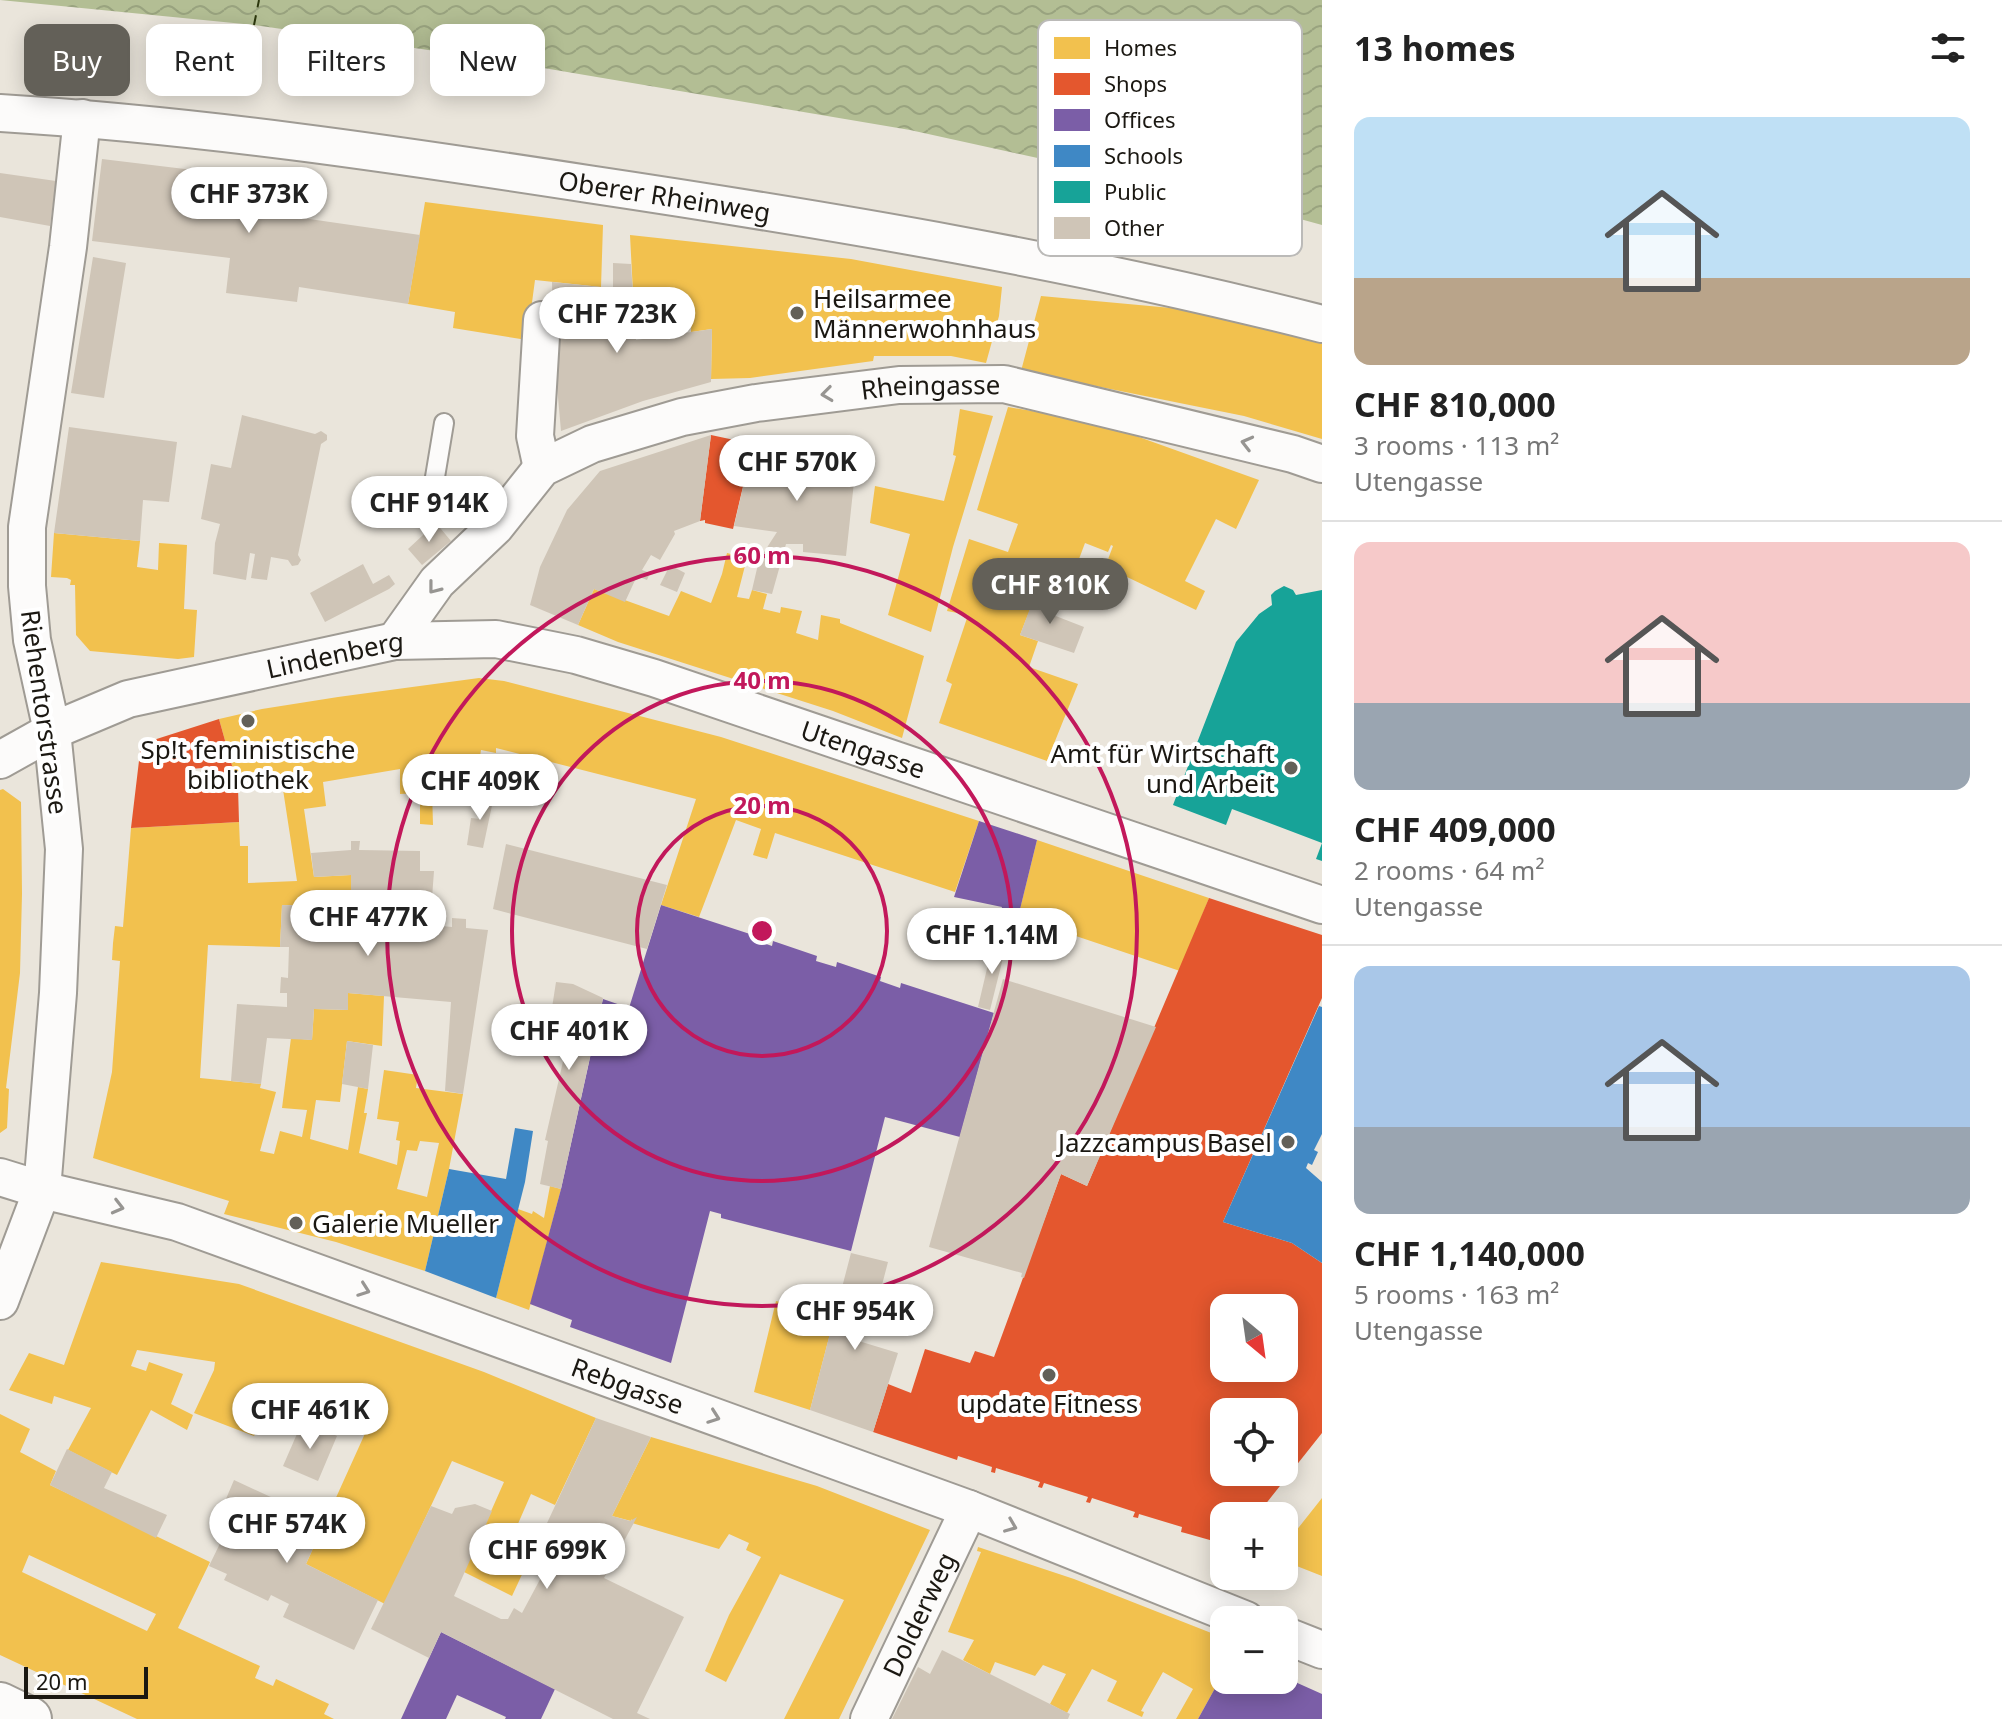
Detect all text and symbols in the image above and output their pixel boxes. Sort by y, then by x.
legend [1038,20,1302,256]
chip: Buy [24,24,130,96]
chip: Rent [146,24,262,96]
chip: Filters [278,24,414,96]
chip: New [430,24,545,96]
text: 13 homes [1354,25,1516,71]
icon: filters [1926,26,1970,70]
text: Homes [1104,32,1177,62]
text: Shops [1104,68,1167,98]
text: Offices [1104,104,1176,134]
text: Schools [1104,140,1183,170]
street label: Oberer Rheinweg [556,162,773,230]
pin: CHF 373K [166,167,332,235]
icon: home [1590,169,1734,313]
text: CHF 373K [189,175,309,211]
text: Public [1104,176,1166,206]
text: Other [1104,212,1164,242]
place label: Heilsarmee Männerwohnhaus [813,280,1036,346]
pin: CHF 723K [534,287,700,355]
text: CHF 723K [557,295,677,331]
marker: Heilsarmee Männerwohnhaus [788,304,806,322]
street label: Rheingasse [858,366,1000,408]
text: CHF 810,000 [1354,381,1556,427]
one-way arrow [820,386,833,403]
text: 3 rooms · 113 m² [1354,427,1559,463]
pin: CHF 570K [714,435,880,503]
one-way arrow [1241,435,1255,452]
text: CHF 570K [737,443,857,479]
text: Utengasse [1354,463,1483,499]
pin: CHF 914K [346,476,512,544]
text: CHF 914K [369,484,489,520]
text: 60 m [733,538,791,571]
pin: CHF 810K [967,558,1133,626]
text: CHF 810K [990,566,1110,602]
one-way arrow [429,579,443,594]
icon: home [1590,594,1734,738]
street label: Riehentorstrasse [13,607,77,817]
street label: Lindenberg [263,623,404,686]
text: 40 m [733,663,791,696]
street label: Utengasse [796,711,930,787]
marker: Sp!t feministische bibliothek [239,712,257,730]
place label: Sp!t feministische bibliothek [140,731,356,797]
place label: Amt für Wirtschaft und Arbeit [1050,735,1275,801]
pin: CHF 409K [397,754,563,822]
marker: Amt für Wirtschaft und Arbeit [1282,759,1300,777]
text: CHF 409K [420,762,540,798]
text: 20 m [733,788,791,821]
text: CHF 409,000 [1354,806,1556,852]
text: 2 rooms · 64 m² [1354,852,1544,888]
text: Utengasse [1354,888,1483,924]
pin: CHF 477K [285,890,451,958]
text: CHF 477K [308,898,428,934]
pin: CHF 1.14M [900,908,1084,976]
text: CHF 1.14M [925,916,1059,952]
centre of rings [748,917,776,945]
pin: CHF 401K [486,1004,652,1072]
text: CHF 401K [509,1012,629,1048]
icon: home [1590,1018,1734,1162]
place label: Jazzcampus Basel [1055,1124,1272,1160]
marker: Jazzcampus Basel [1279,1133,1297,1151]
one-way arrow [111,1198,125,1215]
place label: Galerie Mueller [312,1205,499,1241]
marker: Galerie Mueller [287,1214,305,1232]
text: CHF 1,140,000 [1354,1230,1585,1276]
text: 5 rooms · 163 m² [1354,1276,1559,1312]
one-way arrow [356,1280,370,1297]
pin: CHF 954K [772,1284,938,1352]
text: CHF 954K [795,1292,915,1328]
north arrow [1210,1294,1298,1382]
map controls [1210,1294,1298,1694]
text: Utengasse [1354,1312,1483,1348]
street label: Rebgasse [566,1348,689,1422]
marker: update Fitness [1040,1366,1058,1384]
pin: CHF 461K [227,1383,393,1451]
place label: update Fitness [960,1385,1138,1421]
text: CHF 461K [250,1391,370,1427]
button: locate [1210,1398,1298,1486]
one-way arrow [706,1407,720,1424]
pin: CHF 574K [204,1497,370,1565]
button: + [1210,1502,1298,1590]
text: CHF 574K [227,1505,347,1541]
one-way arrow [1003,1516,1017,1533]
pin: CHF 699K [464,1523,630,1591]
text: CHF 699K [487,1531,607,1567]
street label: Dolderweg [874,1546,964,1682]
button: − [1210,1606,1298,1694]
scale bar [24,1663,148,1699]
text: 20 m [36,1666,87,1696]

